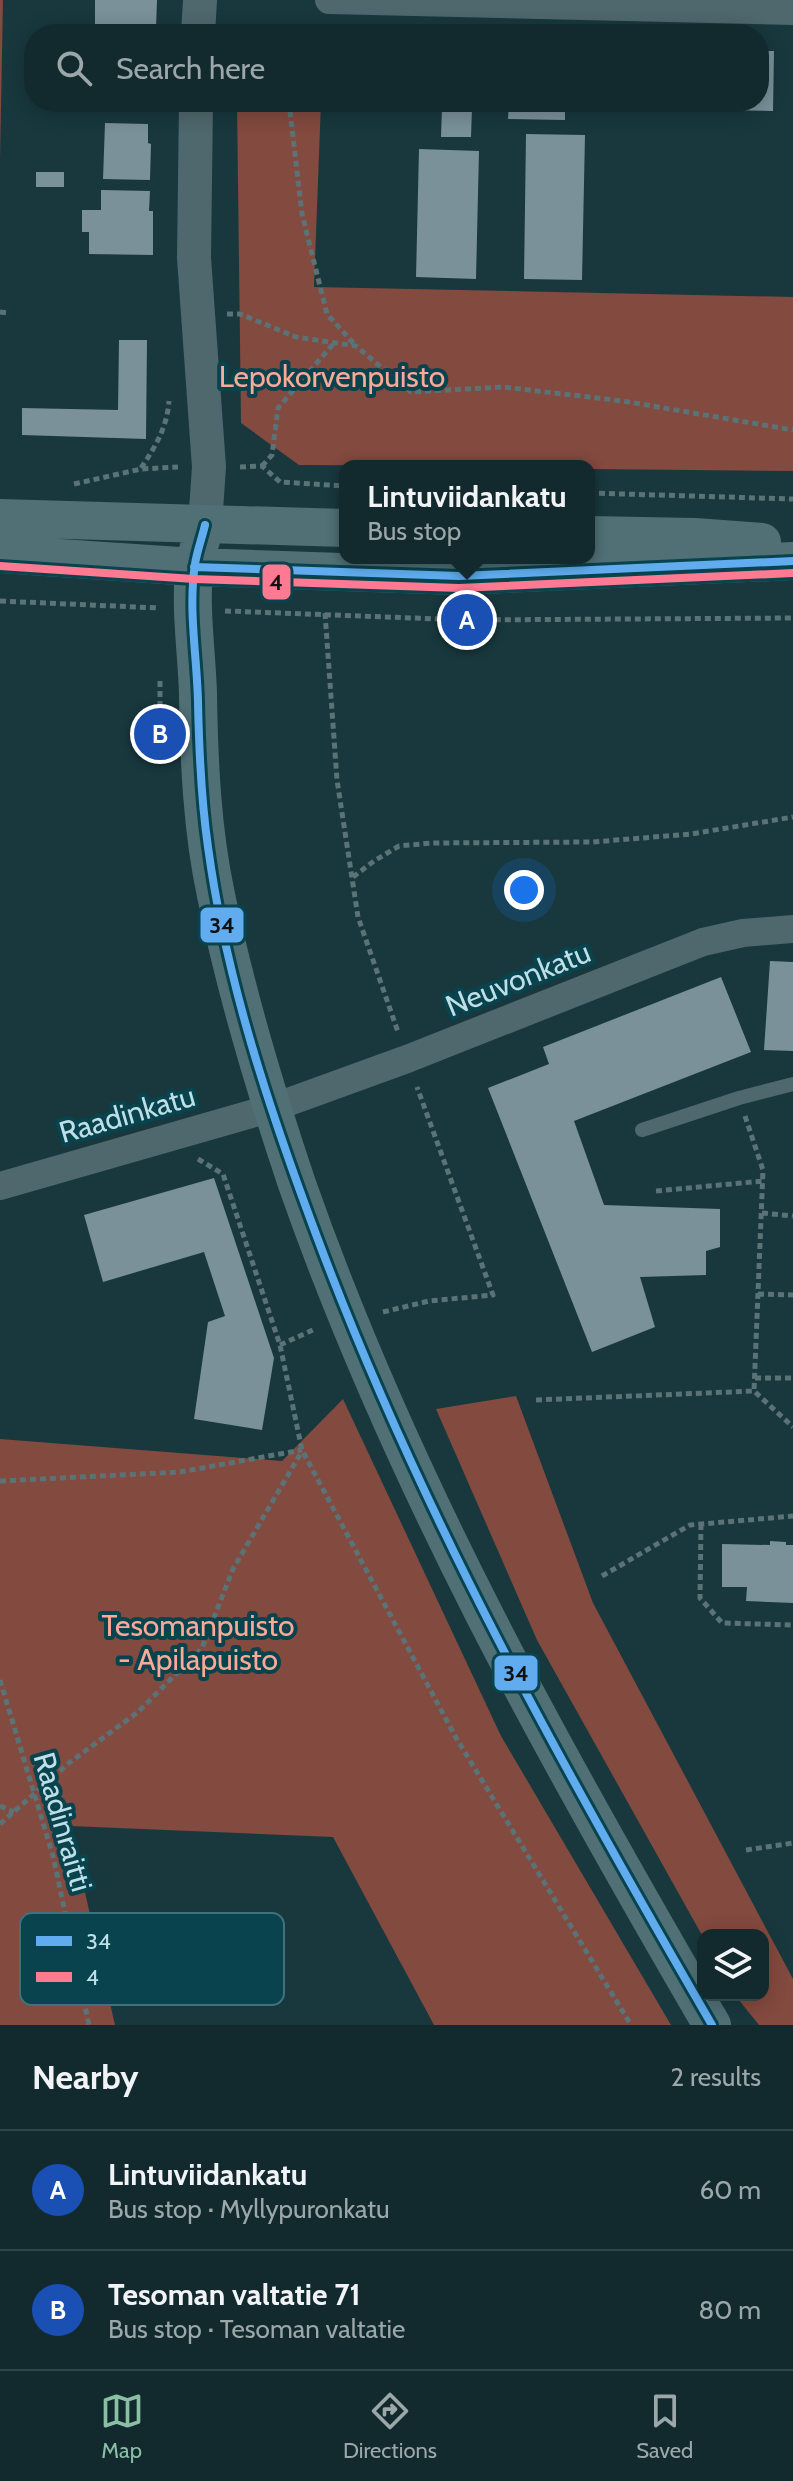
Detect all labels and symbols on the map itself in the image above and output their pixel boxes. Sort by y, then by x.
park label: Lepokorvenpuisto [219,358,445,395]
line badge: 4 [261,563,292,601]
text: 4 [269,569,283,596]
pin: A [441,590,493,650]
pin: B [134,704,186,764]
your location [504,870,544,910]
line badge: 34 [199,906,245,944]
text: 34 [209,912,235,939]
street label: Neuvonkatu [440,933,596,1025]
street label: Raadinkatu [55,1077,199,1151]
park label: Tesomanpuisto - Apilapuisto [101,1607,295,1678]
line badge: 34 [493,1654,539,1692]
text: 34 [503,1660,529,1687]
street label: Raadinraitti [25,1748,101,1896]
legend [20,1913,284,2005]
text: 34 [86,1928,111,1955]
text: 4 [86,1964,99,1991]

